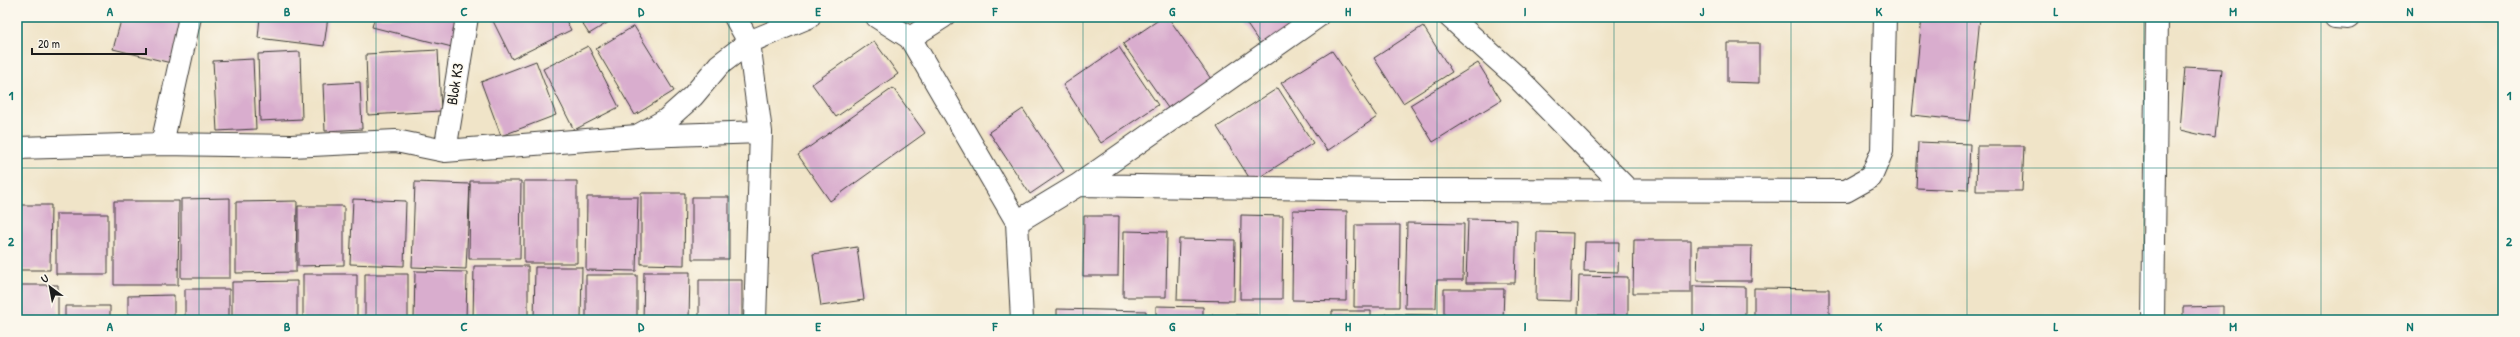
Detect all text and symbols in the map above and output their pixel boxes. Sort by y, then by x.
text: A [107,2,114,20]
text: B [284,2,291,20]
text: C [460,2,468,20]
text: D [638,2,645,20]
text: E [815,2,821,20]
text: F [992,2,999,20]
text: G [1169,2,1176,20]
text: H [1345,2,1351,20]
text: I [1523,2,1527,20]
text: J [1700,2,1705,20]
text: K [1876,2,1883,20]
text: L [2054,2,2059,20]
text: M [2229,2,2237,20]
text: N [2407,2,2414,20]
scale bar [32,30,146,56]
text: 20 m [38,35,60,52]
street label: Blok K3 [441,61,468,106]
text: 1 [9,86,14,104]
text: 1 [2507,86,2512,104]
text: 2 [8,232,15,250]
text: 2 [2506,232,2513,250]
north arrow [30,267,70,307]
text: U [38,271,51,286]
text: A [107,317,114,335]
text: B [284,317,291,335]
text: C [460,317,468,335]
text: D [638,317,645,335]
text: E [815,317,821,335]
text: F [992,317,999,335]
text: G [1169,317,1176,335]
text: H [1345,317,1351,335]
text: I [1523,317,1527,335]
text: J [1700,317,1705,335]
text: K [1876,317,1883,335]
text: L [2054,317,2059,335]
text: M [2229,317,2237,335]
text: N [2407,317,2414,335]

